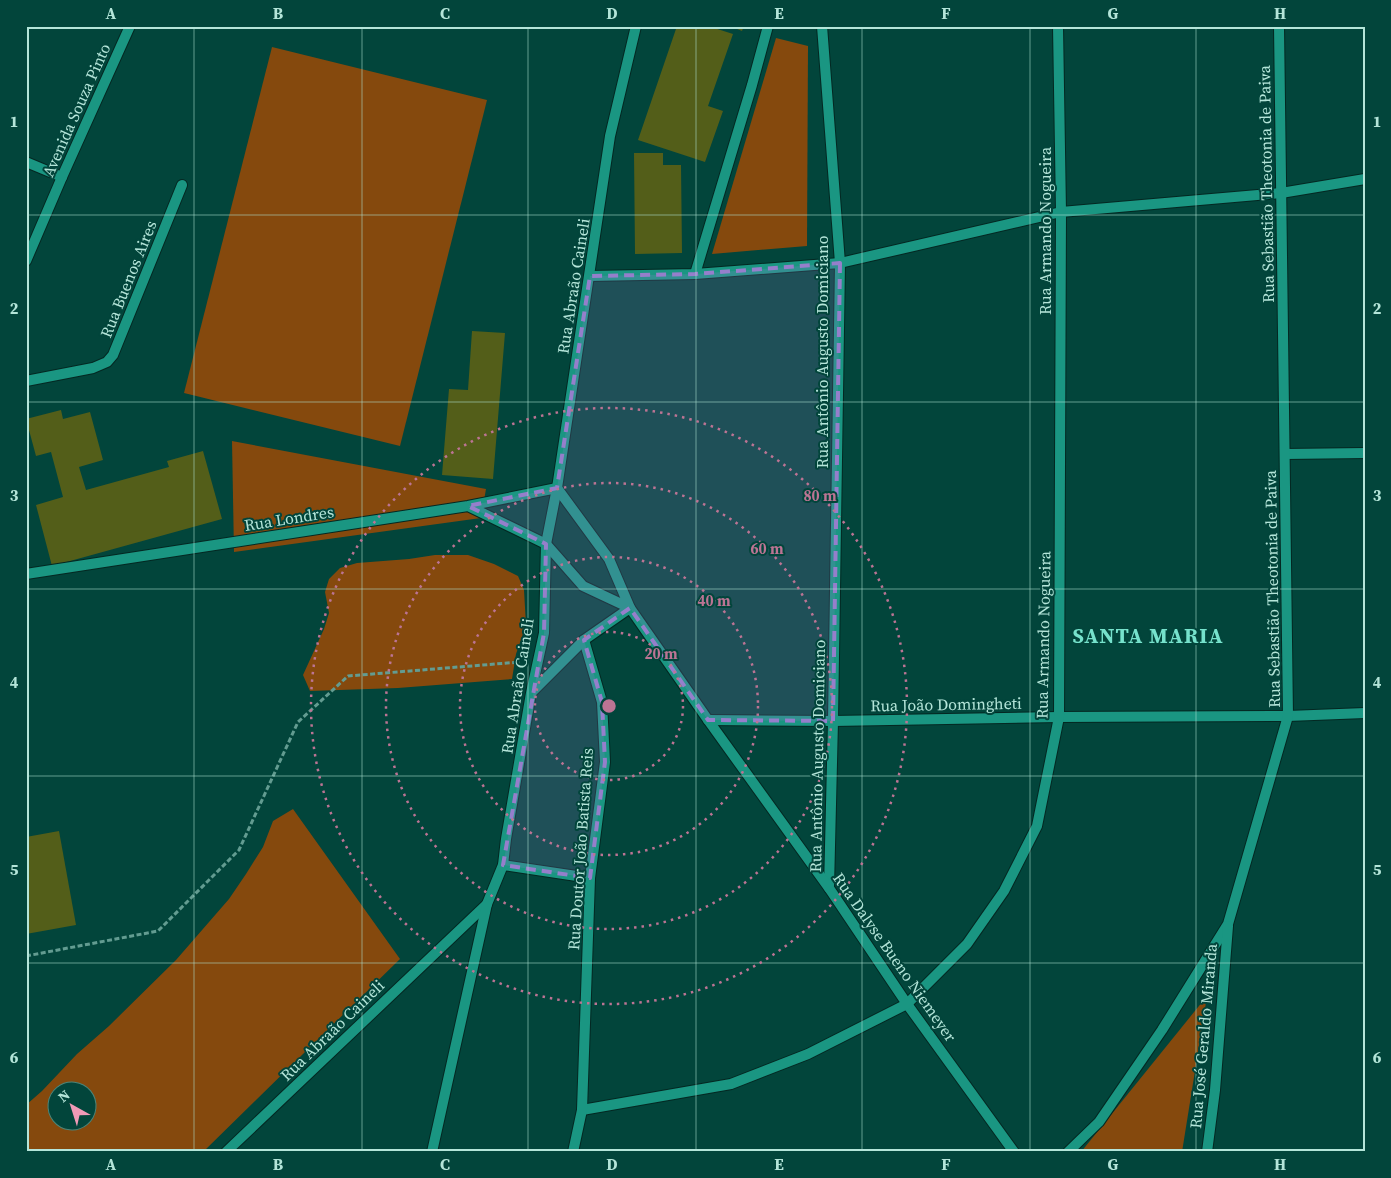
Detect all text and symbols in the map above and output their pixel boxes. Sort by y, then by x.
text: A [106,2,117,24]
text: B [273,2,284,24]
text: C [440,2,450,24]
text: D [606,2,618,24]
text: E [774,2,784,24]
text: F [941,2,951,24]
text: G [1108,2,1119,24]
text: H [1274,2,1286,24]
street label: Avenida Souza Pinto [37,40,115,180]
street label: Rua Sebastião Theotonia de Paiva [1253,64,1279,303]
text: 1 [10,110,18,132]
text: 1 [1373,110,1381,132]
street label: Rua Armando Nogueira [1034,146,1056,315]
street label: Rua Abraão Caineli [551,216,595,355]
street label: Rua Buenos Aires [94,217,162,341]
street label: Rua Antônio Augusto Domiciano [811,235,833,468]
text: 2 [10,297,19,319]
text: 2 [1373,297,1382,319]
street label: Rua Sebastião Theotonia de Paiva [1259,469,1285,708]
text: 3 [10,484,19,506]
text: 3 [1373,484,1382,506]
text: 80 m [803,485,837,506]
street label: Rua Londres [243,500,335,536]
text: 60 m [750,538,784,559]
street label: Rua Armando Nogueira [1031,550,1055,719]
text: 40 m [697,590,731,611]
street label: Rua Abraão Caineli [495,616,539,755]
district label: SANTA MARIA [1072,621,1224,650]
street label: Rua Antônio Augusto Domiciano [804,639,830,873]
text: 20 m [644,643,678,664]
text: 4 [10,671,19,693]
text: 4 [1373,671,1382,693]
street label: Rua João Domingheti [870,692,1022,716]
centre of rings [600,697,618,715]
street label: Rua Doutor João Batista Reis [562,747,598,951]
text: 5 [10,858,19,880]
text: 5 [1373,858,1382,880]
street label: Rua Dalyse Bueno Niemeyer [828,868,962,1046]
street label: Rua José Geraldo Miranda [1184,942,1222,1129]
street label: Rua Abraão Caineli [275,974,389,1085]
text: 6 [10,1046,19,1068]
text: 6 [1373,1046,1382,1068]
north arrow [48,1080,98,1130]
text: N [54,1085,74,1107]
text: A [106,1153,117,1175]
text: B [273,1153,284,1175]
text: C [440,1153,450,1175]
text: D [606,1153,618,1175]
text: E [774,1153,784,1175]
text: F [941,1153,951,1175]
text: G [1108,1153,1119,1175]
text: H [1274,1153,1286,1175]

